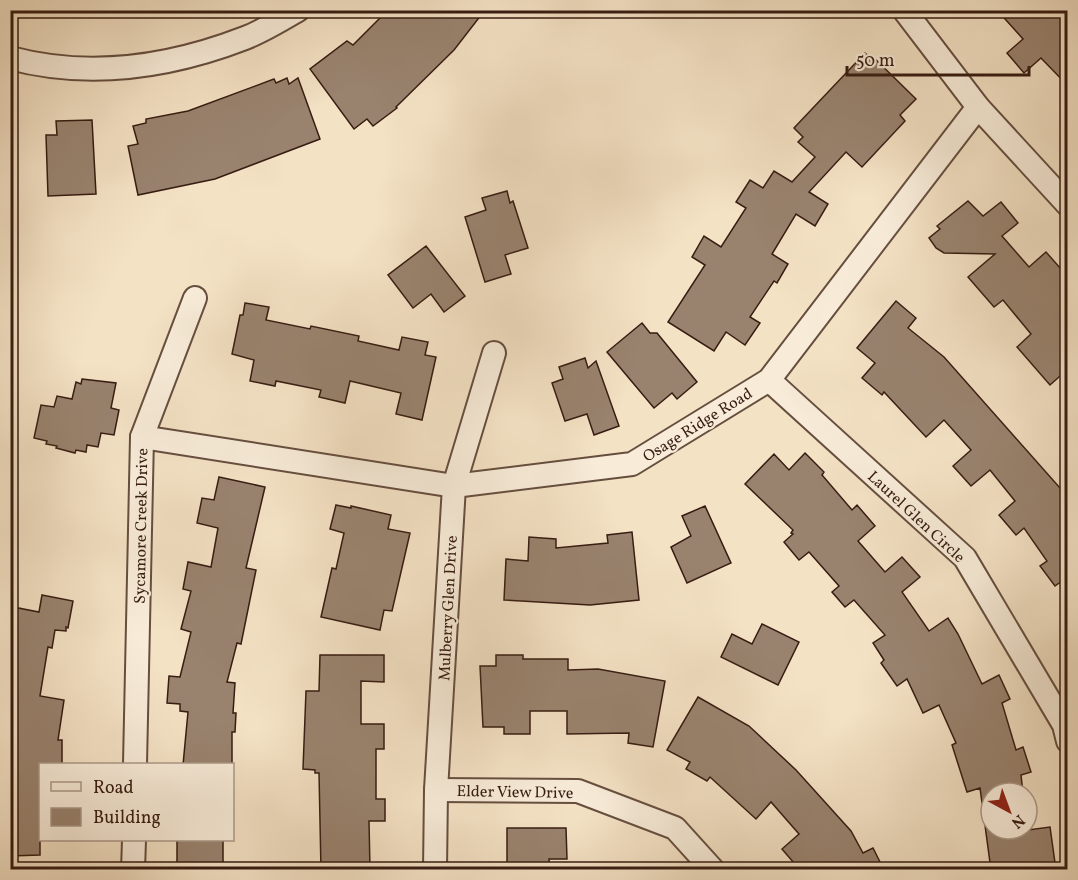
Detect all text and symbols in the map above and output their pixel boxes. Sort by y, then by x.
scale bar [847,39,1028,77]
text: 50 m [856,49,895,74]
street label: Osage Ridge Road [639,383,757,468]
street label: Sycamore Creek Drive [130,448,154,604]
street label: Laurel Glen Circle [862,466,969,569]
street label: Mulberry Glen Drive [434,535,464,681]
legend [39,763,234,841]
text: Road [93,776,134,801]
street label: Elder View Drive [456,781,574,805]
north arrow [979,781,1039,841]
text: Building [93,806,161,831]
text: N [1006,809,1029,833]

